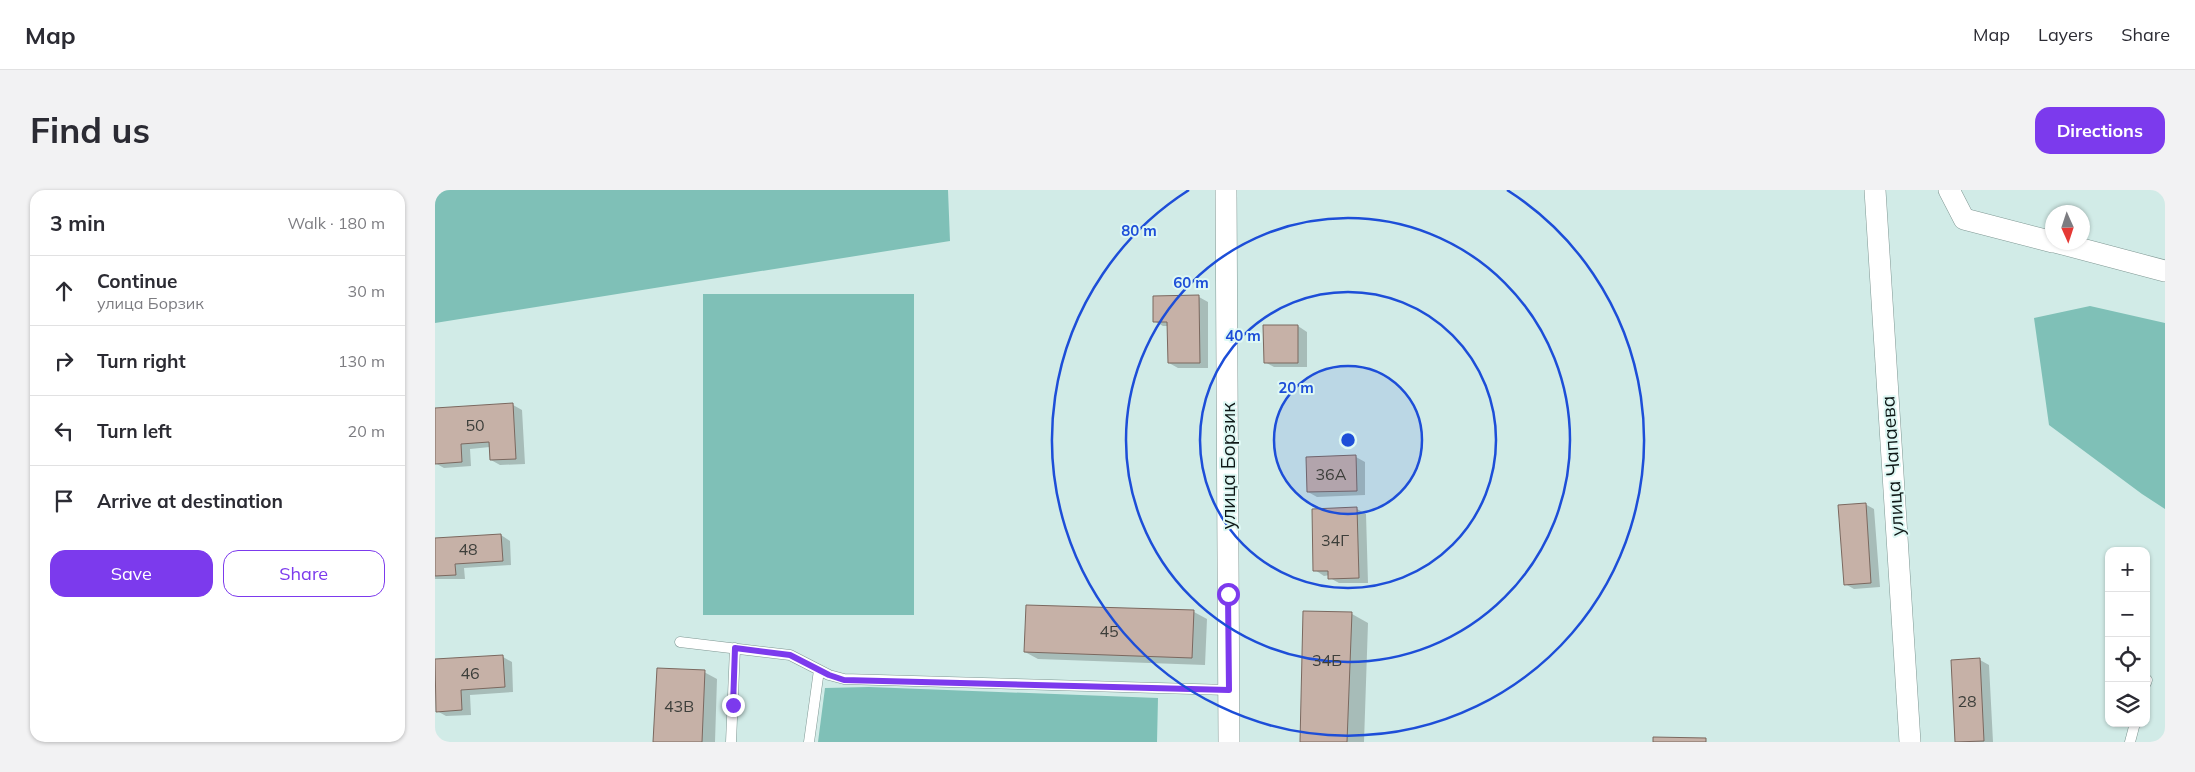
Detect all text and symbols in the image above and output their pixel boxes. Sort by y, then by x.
text: Map [25,20,76,50]
text: Map [1973,23,2010,46]
text: Layers [2038,23,2093,46]
text: Share [2121,23,2170,46]
button: Directions [2035,107,2165,154]
text: Find us [30,108,150,152]
north arrow [2045,205,2090,250]
text: 3 min [50,210,105,236]
text: Walk · 180 m [287,213,385,233]
text: 80 m [1121,221,1157,240]
text: Continue [97,269,177,293]
text: 60 m [1173,273,1209,292]
icon: ahead [50,277,78,305]
text: 30 m [348,281,385,301]
text: улица Борзик [97,293,204,313]
text: 40 m [1225,326,1261,345]
icon: right [50,347,78,375]
text: Turn right [97,349,186,373]
text: 130 m [338,351,385,371]
text: 20 m [1278,378,1314,397]
street label: улица Чапаева [1875,395,1909,537]
street label: улица Борзик [1216,402,1240,530]
house number: 50 [465,415,485,435]
icon: left [50,417,78,445]
text: Turn left [97,419,172,443]
text: 20 m [348,421,385,441]
centre of rings [1339,431,1357,449]
house number: 36А [1316,464,1347,484]
icon: arrive [50,487,78,515]
text: Arrive at destination [97,489,283,513]
house number: 34Г [1321,530,1349,550]
house number: 48 [458,539,478,559]
map controls [2105,547,2150,727]
button: + [2105,547,2150,592]
button: Save [50,550,213,597]
button: Share [223,550,385,597]
route start [1217,583,1240,606]
button: − [2105,592,2150,637]
house number: 45 [1099,621,1119,641]
button: locate [2105,637,2150,682]
house number: 34Б [1312,650,1342,670]
house number: 46 [460,663,480,683]
button: layers [2105,682,2150,727]
house number: 28 [1957,691,1977,711]
route end [722,694,745,717]
house number: 43В [664,696,694,716]

